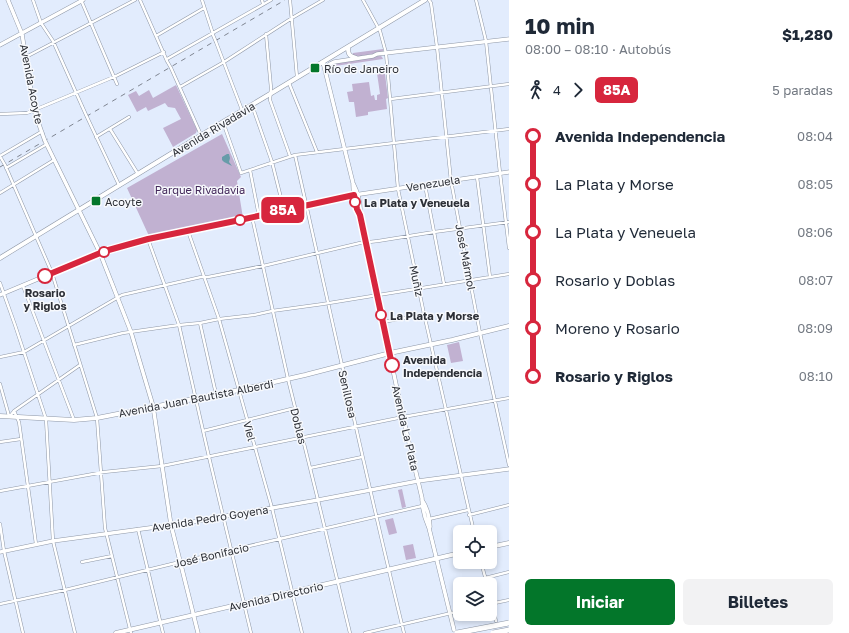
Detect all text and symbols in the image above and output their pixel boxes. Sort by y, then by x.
text: 10 min [525,12,595,39]
text: $1,280 [782,25,833,43]
text: 08:00 – 08:10 · Autobús [525,41,671,57]
street label: Avenida Acoyte [18,43,46,125]
marker: Río de Janeiro [309,62,321,74]
place label: Río de Janeiro [324,62,399,75]
icon: walk [525,79,547,101]
icon: forward [567,79,589,101]
text: 85A [603,81,630,98]
text: 4 [553,82,561,98]
text: 5 paradas [772,82,833,98]
street label: Avenida Rivadavia [169,99,257,159]
text: Avenida Independencia [555,127,725,145]
text: 08:04 [797,128,833,144]
street label: Venezuela [405,172,461,194]
text: La Plata y Morse [555,175,674,193]
text: 08:05 [798,176,833,192]
park label: Parque Rivadavia [155,183,245,196]
marker: Acoyte [90,195,102,207]
place label: Acoyte [105,195,142,208]
marker: La Plata y Veneuela [349,196,361,208]
place label: La Plata y Veneuela [364,196,470,209]
line badge: 85A [260,197,306,223]
text: 85A [269,201,297,218]
unlabelled marker [234,214,246,226]
street label: José Mármol [453,223,479,292]
text: La Plata y Veneuela [555,223,696,241]
text: 08:06 [797,224,833,240]
unlabelled marker [98,246,110,258]
street label: Muñiz [407,264,427,298]
marker: Rosario y Riglos [37,268,53,284]
text: Rosario y Doblas [555,271,675,289]
text: 08:07 [798,272,833,288]
place label: Rosario y Riglos [23,286,67,312]
marker: La Plata y Morse [375,309,387,321]
place label: La Plata y Morse [390,309,480,322]
text: Moreno y Rosario [555,319,680,337]
text: 08:09 [797,320,833,336]
place label: Avenida Independencia [403,353,482,379]
marker: Avenida Independencia [384,357,400,373]
text: Rosario y Riglos [555,367,673,385]
text: 08:10 [799,368,833,384]
street label: Senillosa [336,369,360,419]
street label: Avenida Juan Bautista Alberdi [117,377,275,419]
street label: Avenida La Plata [390,384,422,472]
street label: Doblas [288,407,310,446]
street label: Viel [241,420,259,443]
street label: Avenida Pedro Goyena [151,502,269,534]
map controls [453,525,497,621]
button: locate [453,525,497,569]
street label: José Bonifacio [172,540,250,570]
button: layers [453,577,497,621]
street label: Avenida Directorio [228,579,325,613]
button: Iniciar [525,579,675,625]
button: Billetes [683,579,833,625]

